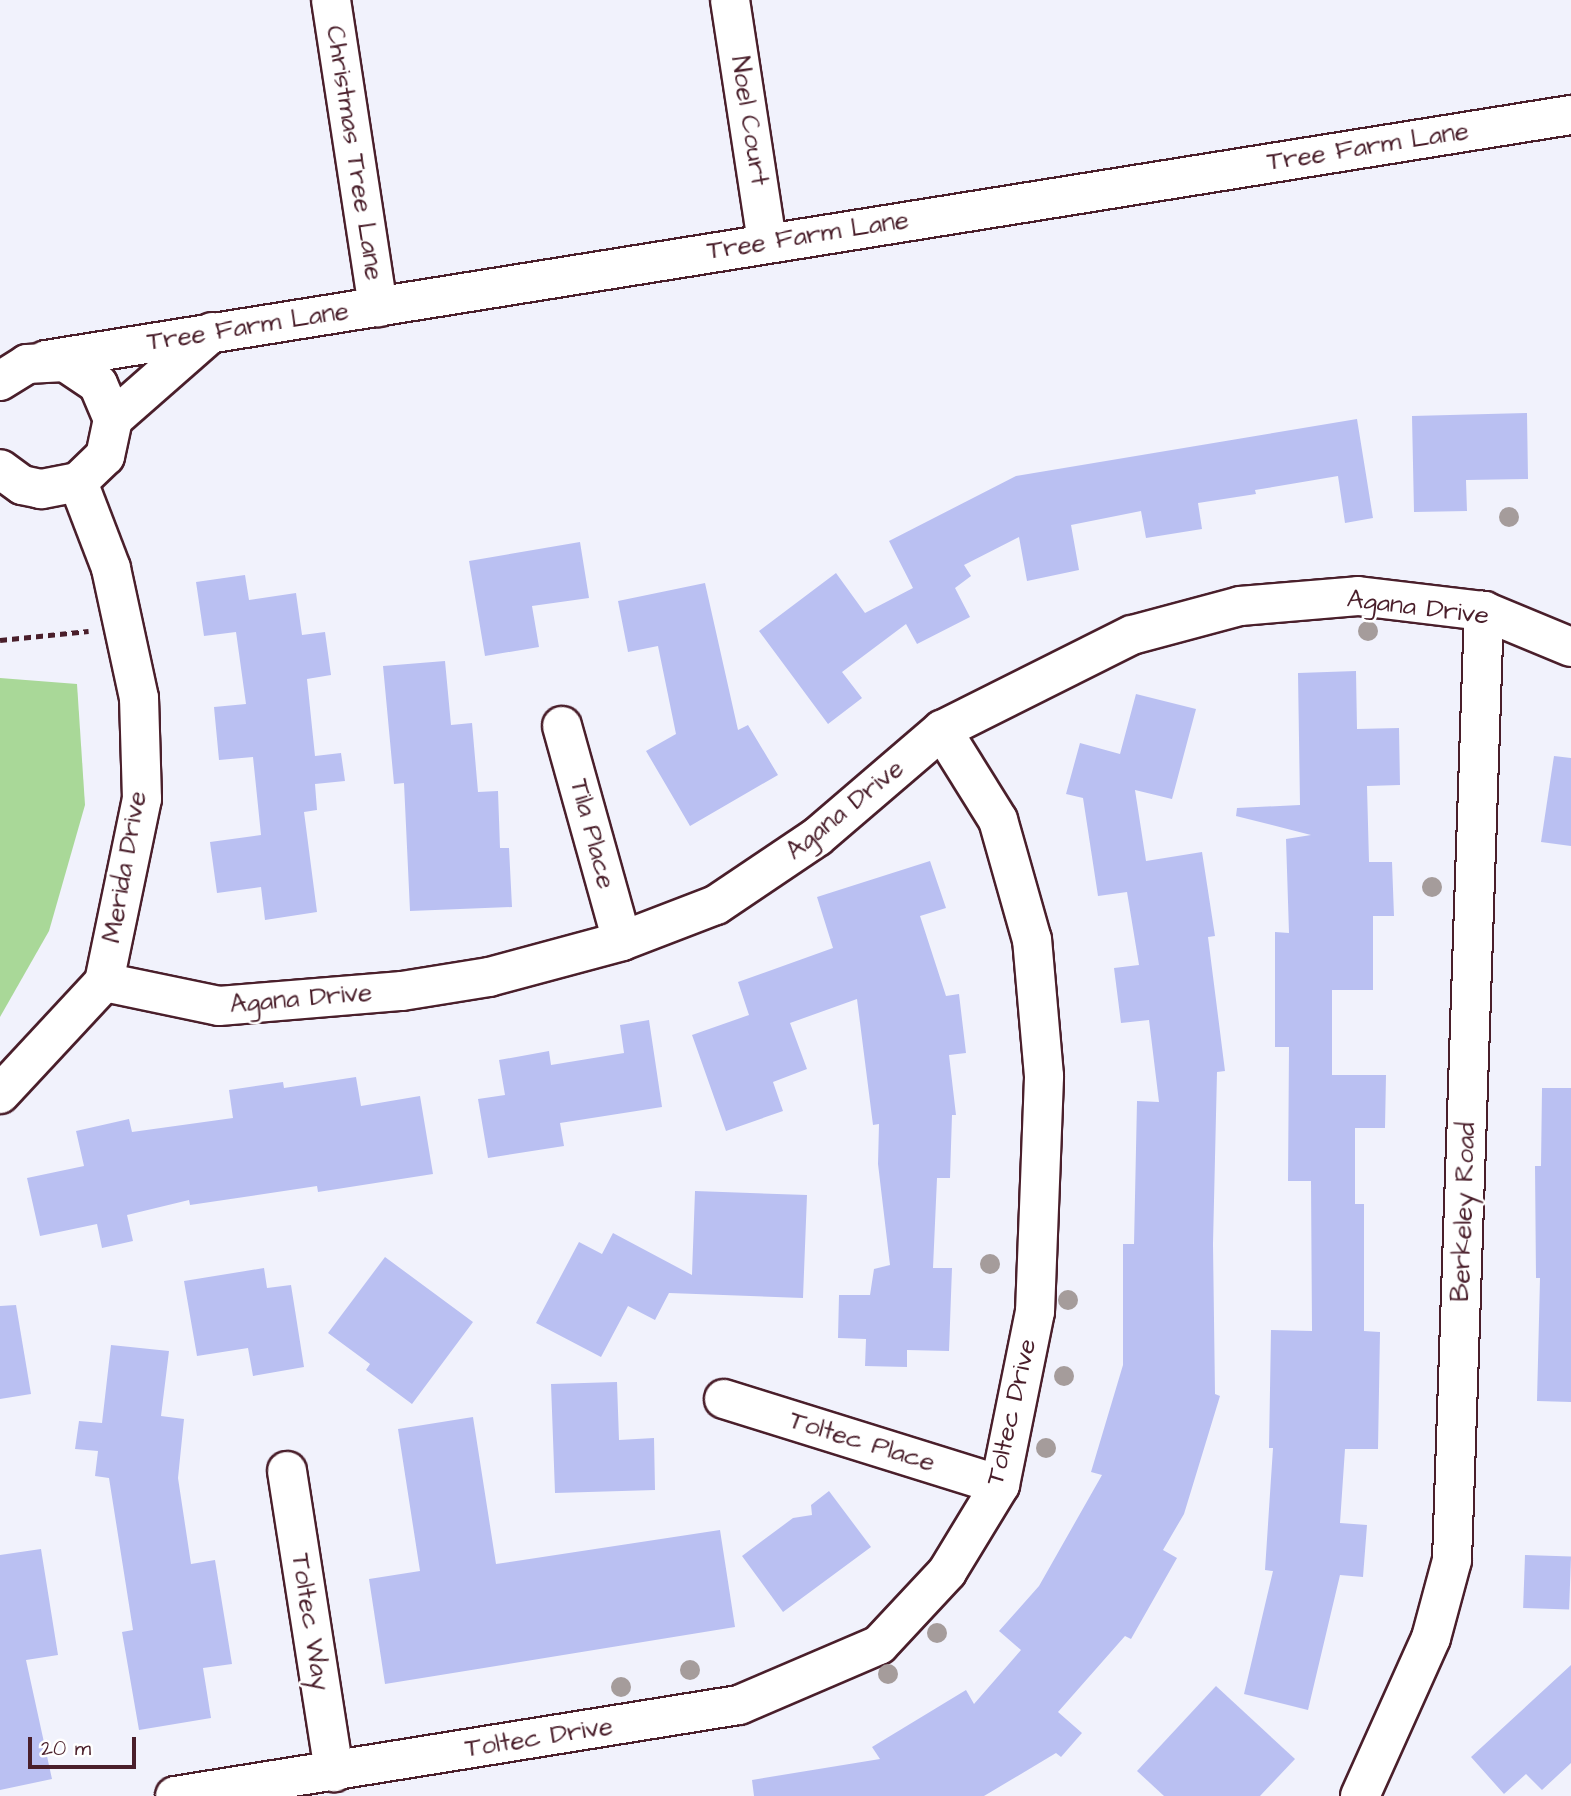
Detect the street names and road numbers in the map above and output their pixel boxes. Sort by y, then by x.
street label: Christmas Tree Lane [318,23,390,283]
street label: Noel Court [723,54,775,188]
street label: Tree Farm Lane [1265,116,1471,178]
street label: Tree Farm Lane [705,205,911,267]
street label: Tree Farm Lane [145,296,351,358]
street label: Agana Drive [1345,584,1491,632]
street label: Agana Drive [780,753,910,867]
street label: Tila Place [562,776,622,892]
street label: Merida Drive [96,789,154,945]
street label: Agana Drive [229,977,373,1021]
street label: Berkeley Road [1445,1122,1483,1302]
street label: Toltec Drive [980,1336,1044,1488]
street label: Toltec Place [785,1405,939,1479]
street label: Toltec Way [284,1551,336,1693]
street label: Toltec Drive [463,1711,615,1765]

